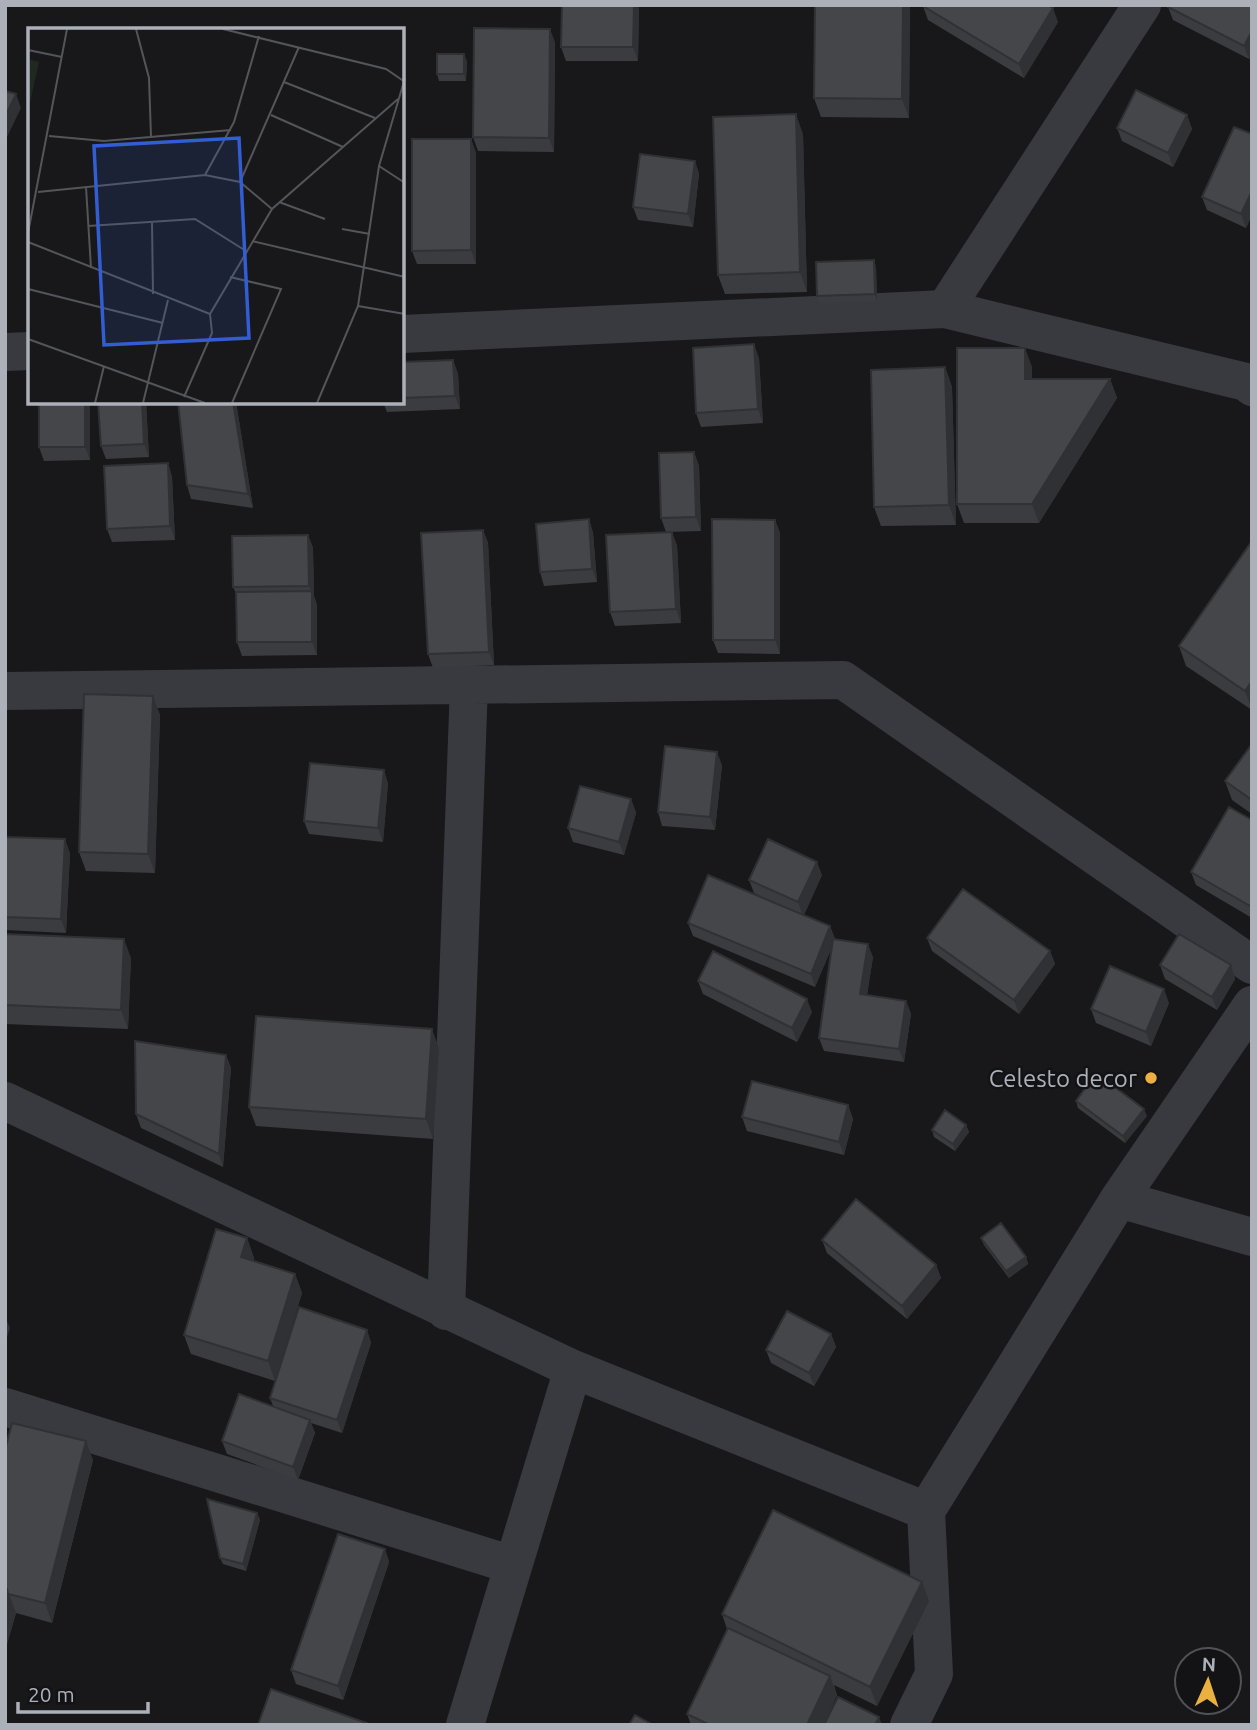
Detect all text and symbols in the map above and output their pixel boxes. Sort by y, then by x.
inset map [28,28,404,404]
place label: Celesto decor [989,1065,1137,1092]
marker: Celesto decor [1143,1070,1159,1086]
north arrow [1173,1646,1243,1716]
text: N [1201,1653,1217,1675]
scale bar [18,1670,147,1714]
text: 20 m [28,1682,75,1706]

